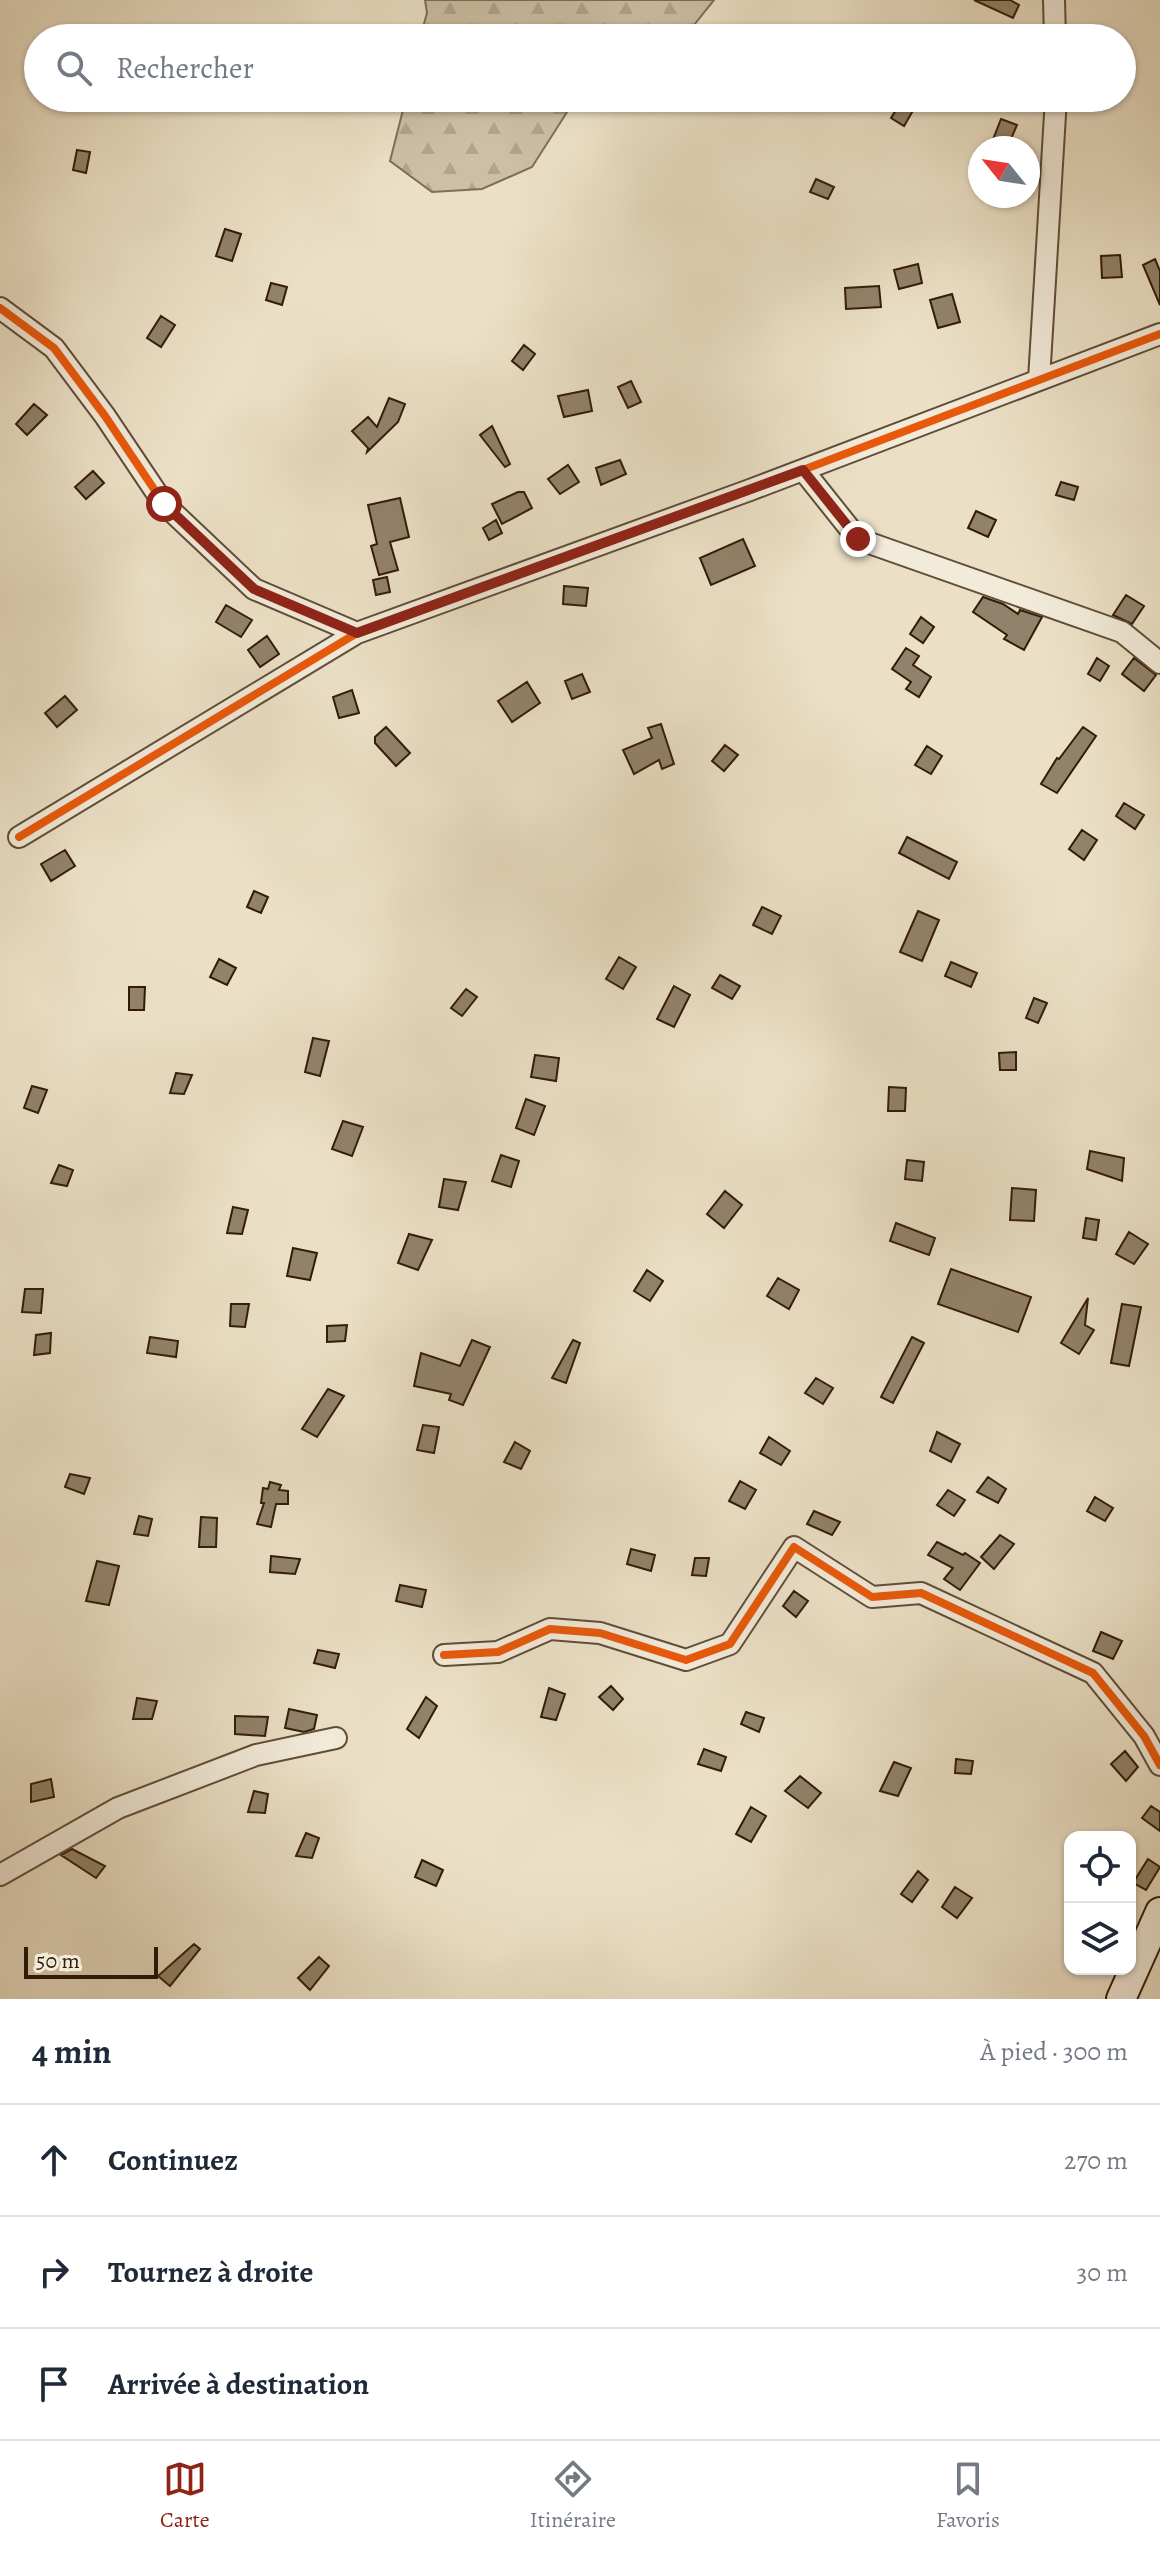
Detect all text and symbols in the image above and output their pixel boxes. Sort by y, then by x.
search box [24,24,1136,112]
icon: search [52,46,96,90]
text: Rechercher [116,48,254,88]
north arrow [968,136,1040,208]
route start [146,486,182,522]
route end [840,521,876,557]
map controls [1064,1831,1136,1975]
button: locate [1064,1831,1136,1903]
button: layers [1064,1903,1136,1975]
scale bar [24,1943,158,1979]
text: 50 m [36,1946,80,1976]
text: 4 min [32,2028,111,2075]
text: À pied · 300 m [980,2034,1128,2069]
icon: ahead [32,2138,76,2182]
text: Continuez [108,2140,238,2180]
text: 270 m [1064,2143,1128,2178]
icon: right [32,2250,76,2294]
text: Tournez à droite [108,2252,313,2292]
text: 30 m [1077,2255,1128,2290]
icon: arrive [32,2362,76,2406]
text: Arrivée à destination [108,2364,369,2404]
tab: Carte [160,2457,210,2535]
tab: Itinéraire [530,2457,616,2535]
tab: Favoris [936,2457,1000,2535]

